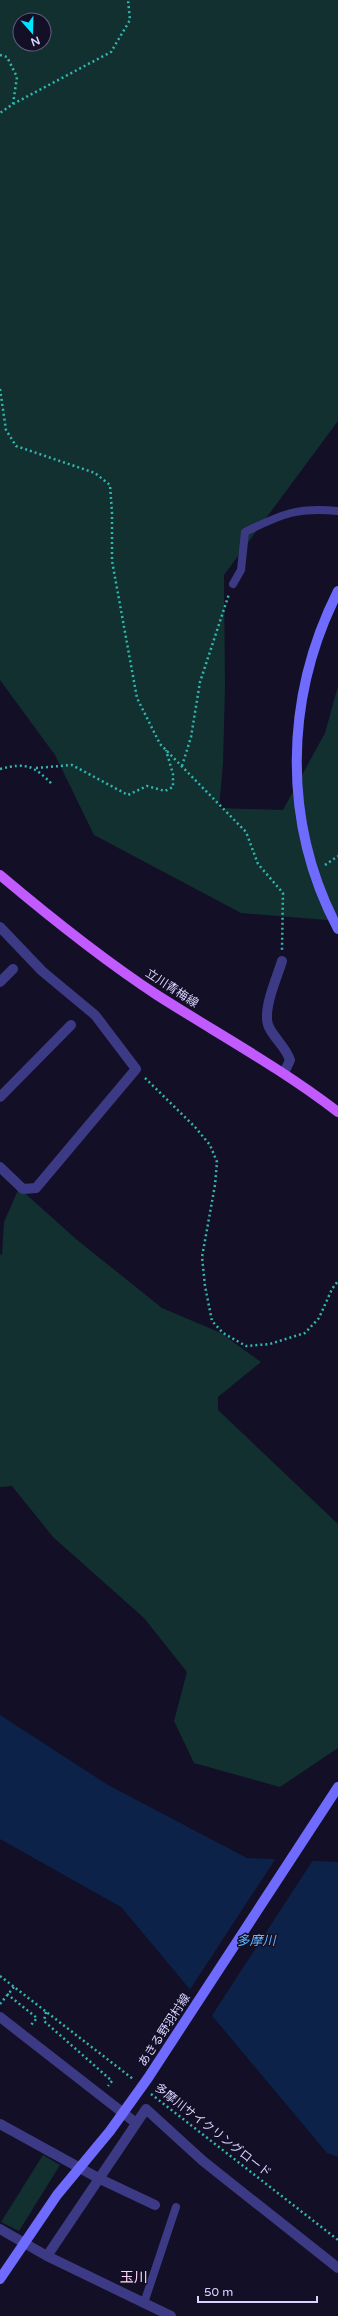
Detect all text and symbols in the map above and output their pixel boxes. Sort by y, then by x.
north arrow [12,12,52,52]
text: N [29,33,42,49]
street label: 立川青梅線 [143,966,201,1010]
water label: 多摩川 [236,1933,277,1949]
street label: あきる野羽村線 [135,1991,193,2069]
street label: 多摩川サイクリングロード [152,2080,274,2180]
district label: 玉川 [120,2269,148,2286]
scale bar [198,2278,317,2304]
text: 50 m [204,2285,233,2299]

